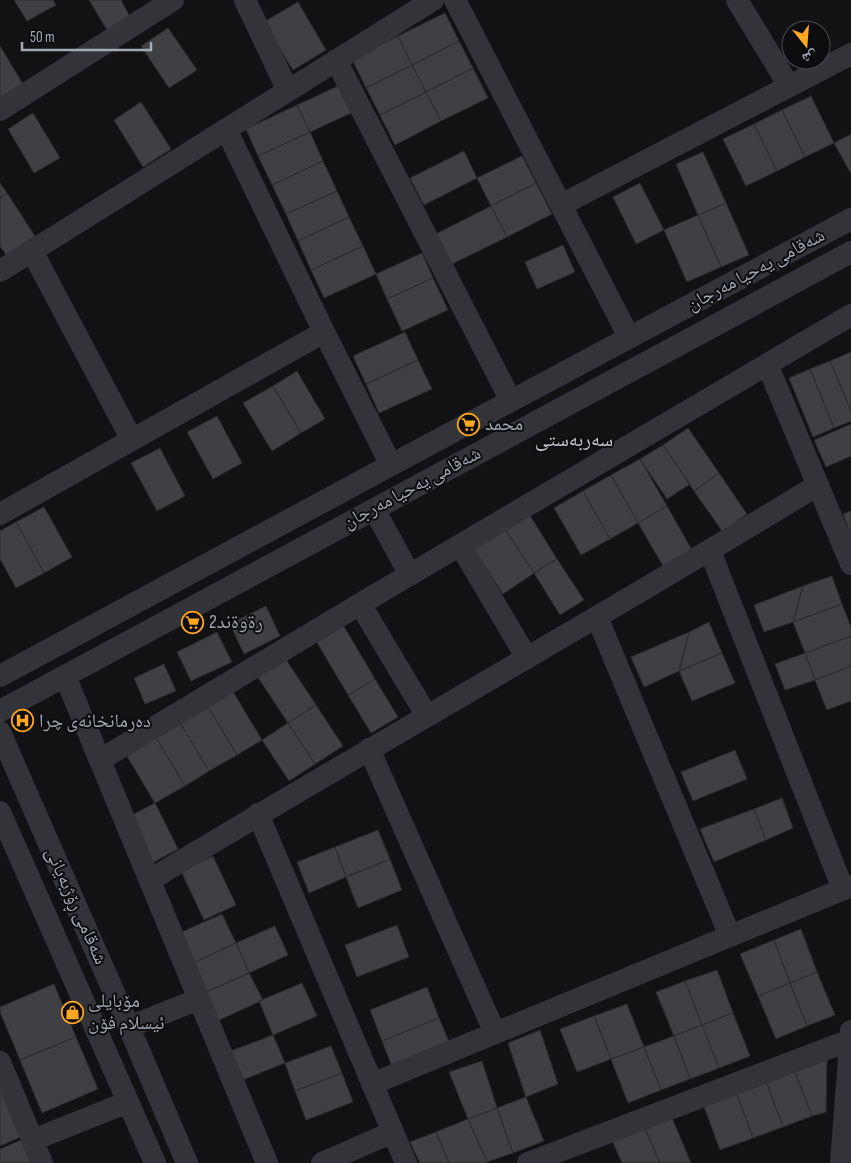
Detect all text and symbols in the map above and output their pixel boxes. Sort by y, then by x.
scale bar [22,20,151,52]
north arrow [781,20,831,70]
text: 50 m [30,28,55,47]
text: ش [800,47,819,67]
street label: شەقامی یەحیا مەرجان [683,224,829,316]
supermarket icon: محمد [457,412,481,436]
place label: محمد [485,413,523,436]
district label: سه‌ربه‌ستی [535,428,613,452]
street label: شەقامی یەحیا مەرجان [339,442,485,534]
supermarket icon: رةوةند2 [181,610,205,634]
place label: رةوةند2 [209,611,263,634]
hospital icon: دەرمانخانەی چرا [11,709,35,733]
place label: دەرمانخانەی چرا [39,710,151,733]
street label: شەقامی ڕۆژبەیانی [38,844,112,969]
place label: مۆبایلی ئیسلام فۆن [88,990,165,1036]
shop icon: مۆبایلی ئیسلام فۆن [60,1000,84,1024]

